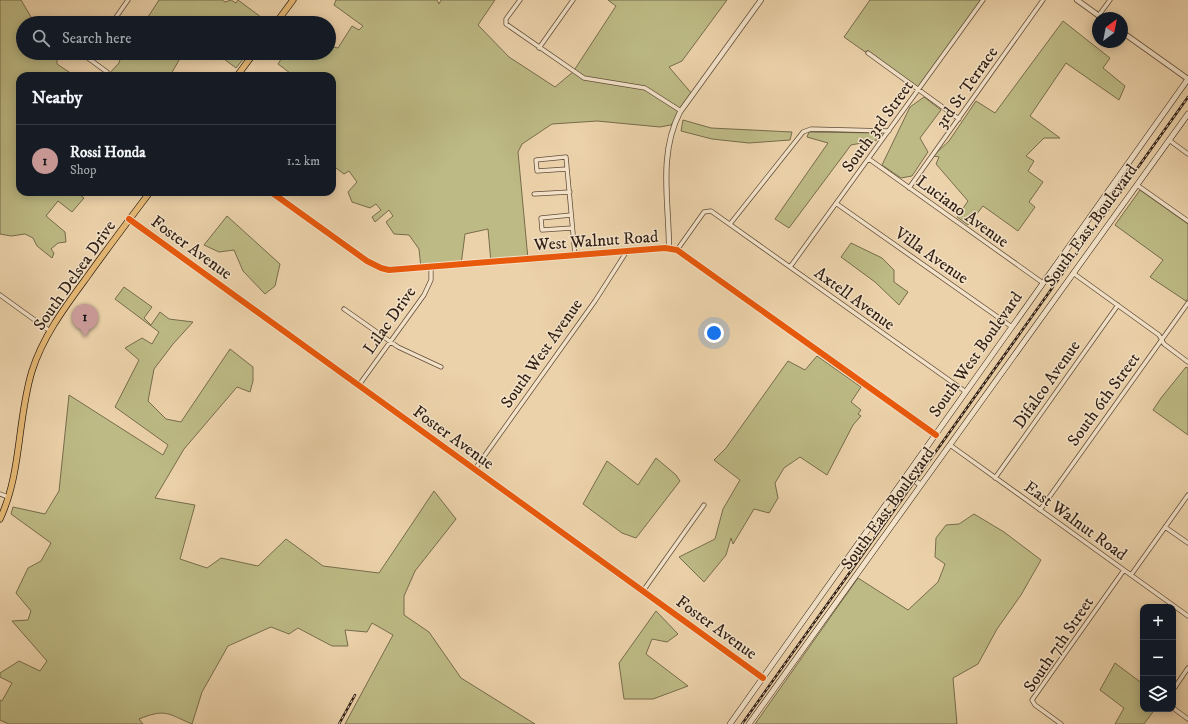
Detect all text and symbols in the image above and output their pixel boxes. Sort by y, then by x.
north arrow [1092,12,1128,48]
search box [16,16,336,60]
icon: search [30,27,52,49]
text: Search here [62,29,131,48]
street label: 3rd St Terrace [931,42,1003,133]
street label: South 3rd Street [837,76,919,177]
text: Nearby [32,87,82,109]
text: Rossi Honda [70,143,146,162]
text: 1 [43,153,47,169]
text: 1.2 km [287,153,320,169]
street label: South East Boulevard [1039,160,1143,291]
text: Shop [70,162,96,178]
street label: Luciano Avenue [912,171,1013,253]
street label: Foster Avenue [146,211,236,285]
street label: South Delsea Drive [29,216,121,335]
street label: Villa Avenue [889,222,973,289]
street label: West Walnut Road [532,226,660,256]
street label: Axtell Avenue [810,262,899,335]
street label: Lilac Drive [359,282,421,359]
street label: South West Boulevard [924,287,1028,422]
street label: South West Avenue [496,294,588,413]
pin: 1 [72,304,98,337]
your location [704,323,724,343]
street label: Difalco Avenue [1008,336,1085,433]
street label: South 6th Street [1062,348,1145,451]
street label: Foster Avenue [408,401,498,475]
street label: South East Boulevard [836,443,940,574]
street label: East Walnut Road [1020,476,1132,566]
street label: Foster Avenue [671,591,761,665]
street label: South 7th Street [1019,592,1099,697]
map controls [1140,604,1176,712]
button: + [1140,604,1176,640]
button: − [1140,640,1176,676]
button: layers [1140,676,1176,712]

